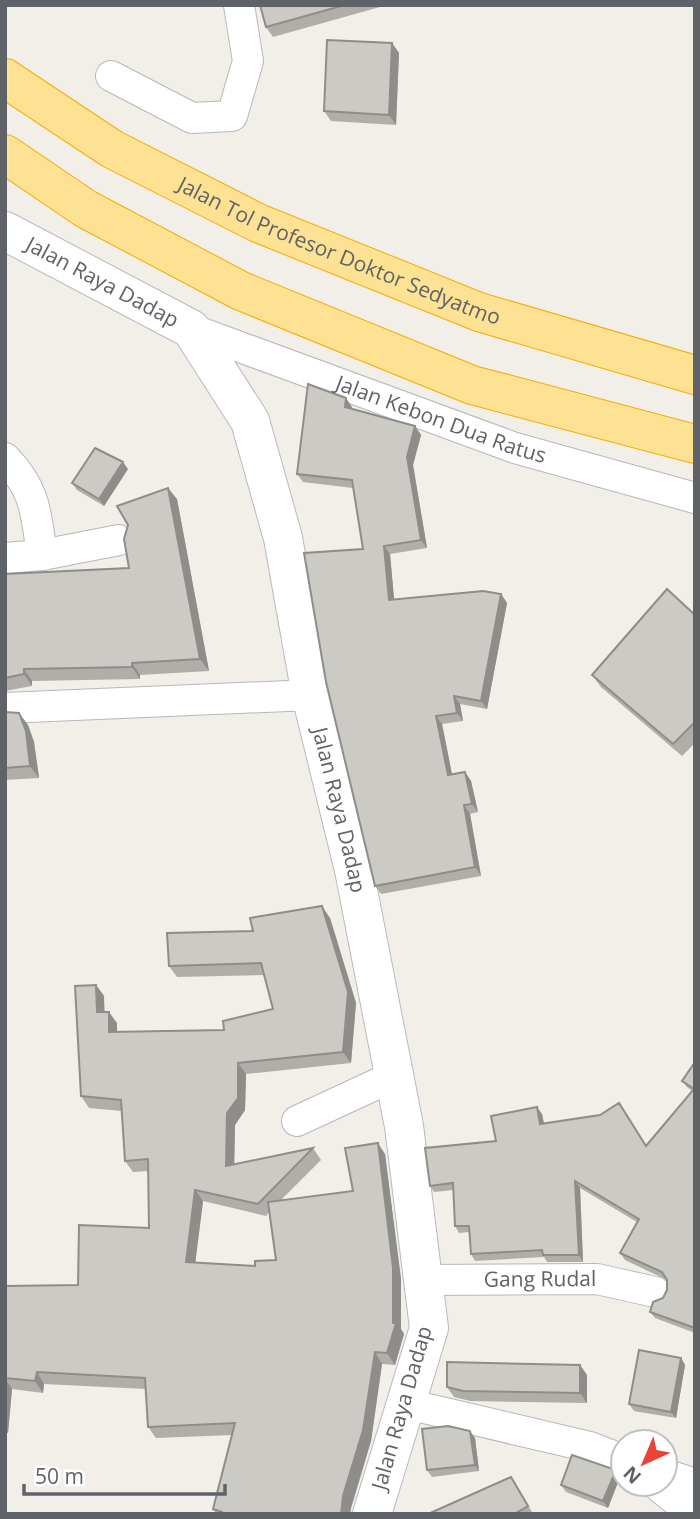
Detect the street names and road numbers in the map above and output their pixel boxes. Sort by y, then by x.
street label: Jalan Tol Profesor Doktor Sedyatmo [172,169,504,331]
street label: Jalan Raya Dadap [20,229,184,333]
street label: Jalan Kebon Dua Ratus [330,368,549,469]
street label: Jalan Raya Dadap [306,722,373,895]
street label: Gang Rudal [484,1264,596,1293]
street label: Jalan Raya Dadap [364,1323,438,1495]

